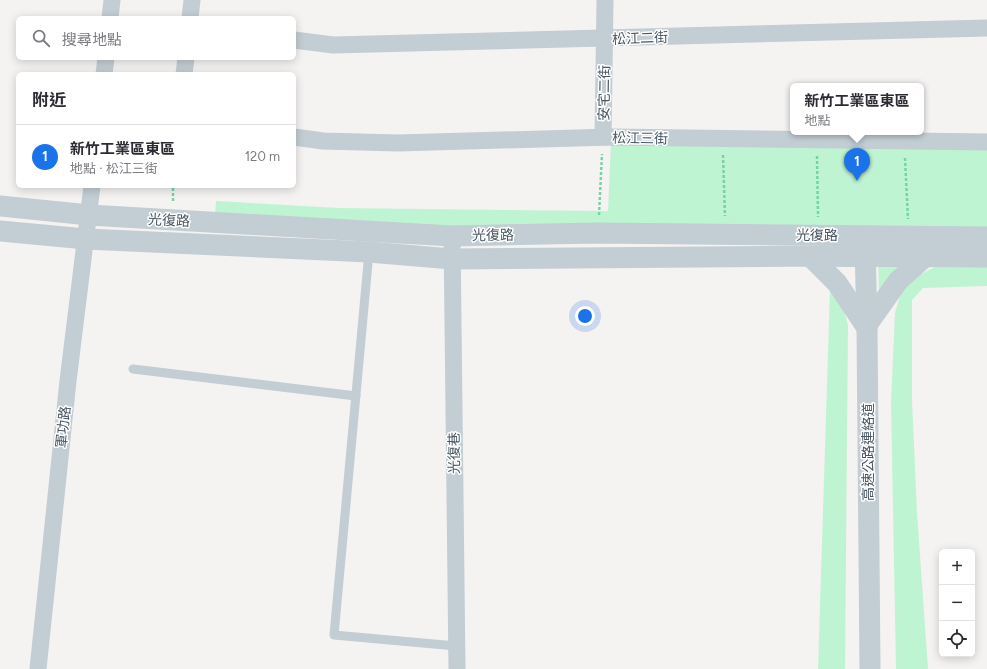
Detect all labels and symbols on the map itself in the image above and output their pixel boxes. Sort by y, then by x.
street label: 松江二街 [612,29,668,48]
street label: 安宅二街 [596,65,613,121]
street label: 松江三街 [612,130,668,147]
pin: 1 [844,148,870,181]
street label: 光復路 [148,211,190,230]
street label: 光復路 [472,227,514,244]
street label: 光復路 [796,227,838,244]
your location [575,306,595,326]
street label: 高速公路連絡道 [860,403,877,501]
street label: 軍功路 [53,405,74,449]
street label: 光復巷 [446,432,463,474]

